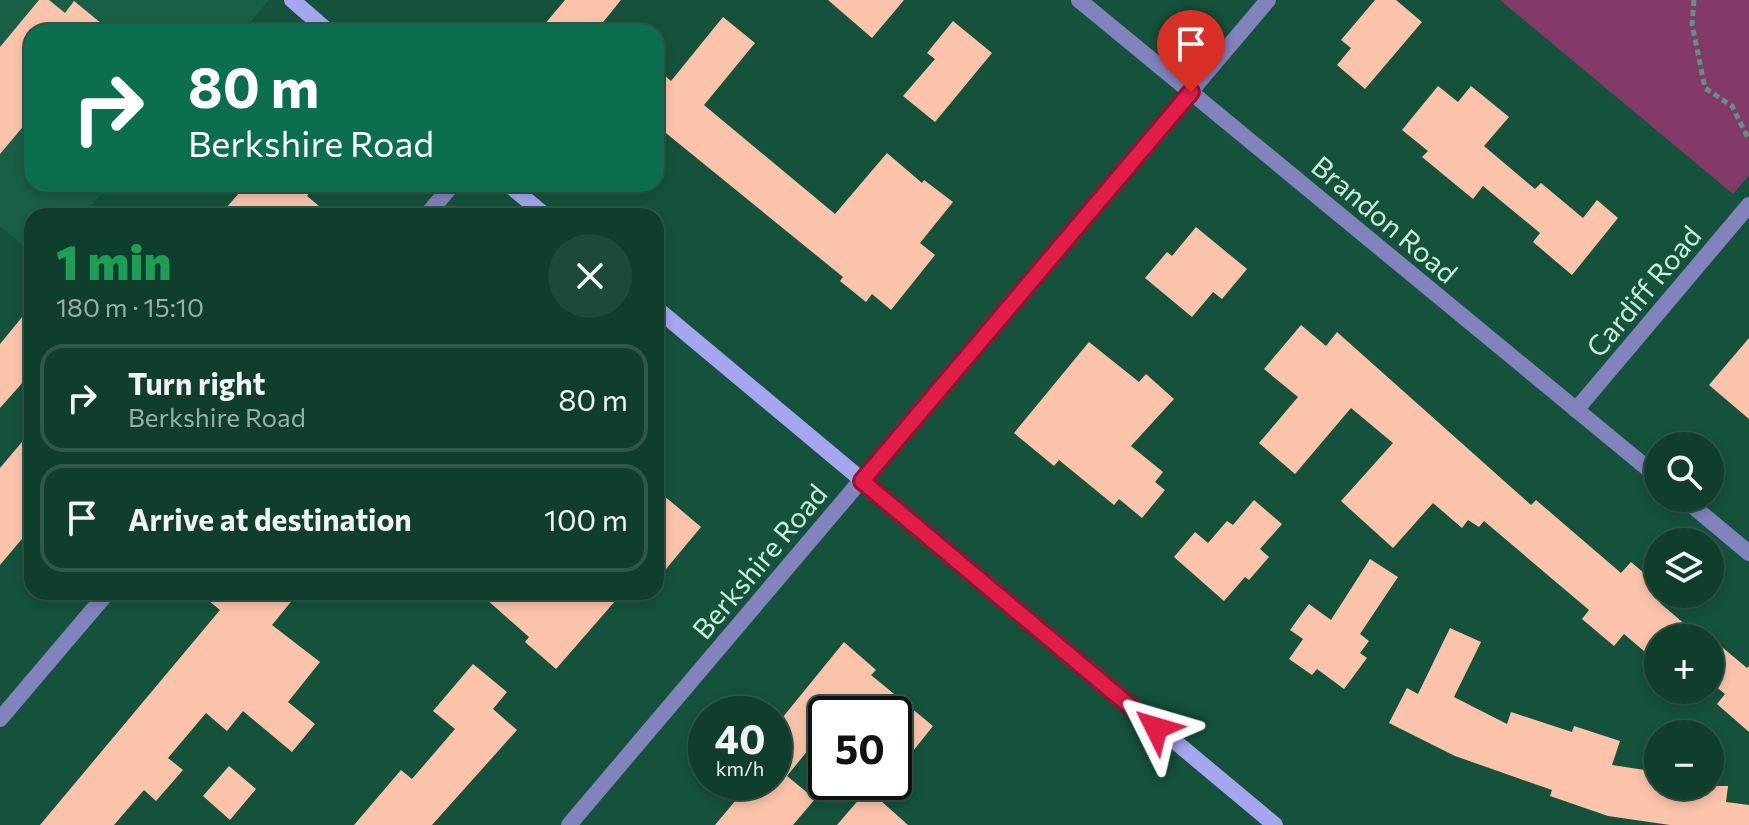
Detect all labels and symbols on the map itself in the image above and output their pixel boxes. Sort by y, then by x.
pin [1157,10,1225,92]
street label: Brandon Road [1305,148,1465,290]
street label: Cardiff Road [1579,219,1707,363]
street label: Berkshire Road [684,477,834,645]
position arrow [1114,686,1198,770]
speed limit sign: 50 [808,696,912,800]

